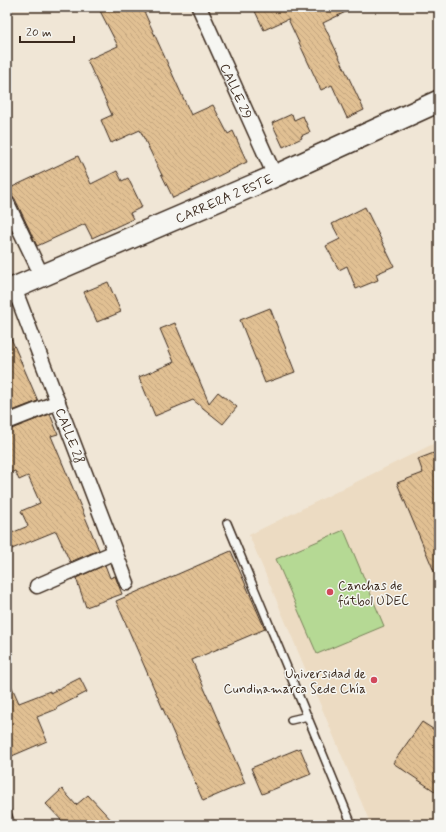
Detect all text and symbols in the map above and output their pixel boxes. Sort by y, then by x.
scale bar [20,18,74,44]
text: 20 m [26,25,52,41]
street label: CALLE 29 [215,61,255,122]
street label: CARRERA 2 ESTE [173,171,276,228]
street label: CALLE 28 [51,406,88,466]
place label: Canchas de fútbol UDEC [338,578,409,610]
marker: Canchas de fútbol UDEC [325,587,335,597]
place label: Universidad de Cundinamarca Sede Chía [224,666,366,698]
marker: Universidad de Cundinamarca Sede Chía [369,675,379,685]

